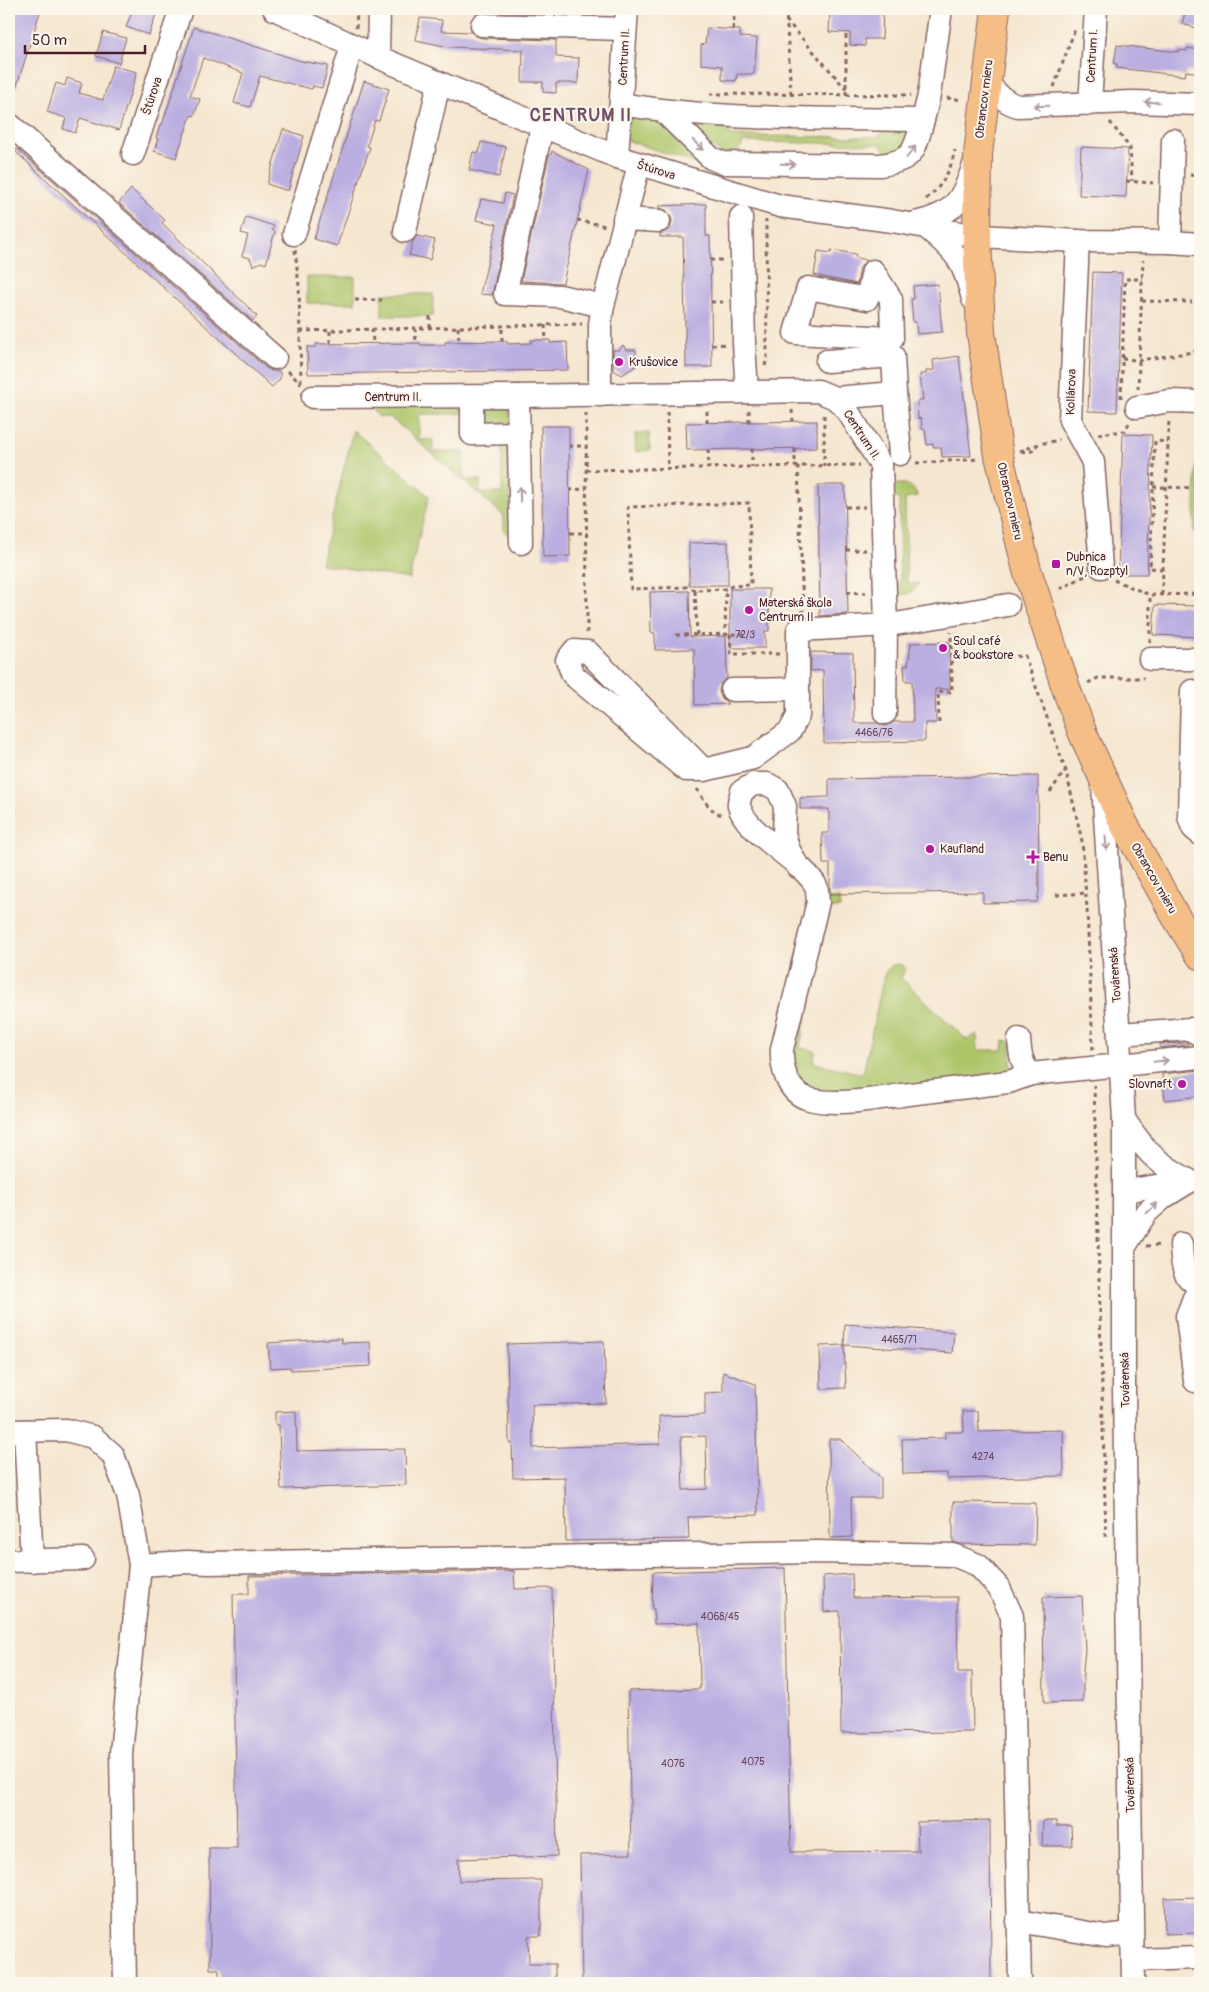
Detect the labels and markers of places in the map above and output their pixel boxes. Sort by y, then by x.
place label: Krušovice [629,355,678,370]
marker: Krušovice [613,356,625,368]
place label: Dubnica n/V, Rozptyl [1066,550,1128,579]
marker: Dubnica n/V, Rozptyl [1050,558,1062,570]
place label: Materská škola Centrum II [759,596,832,625]
marker: Materská škola Centrum II [743,604,755,616]
place label: Soul café & bookstore [953,634,1014,663]
marker: Soul café & bookstore [937,642,949,654]
place label: Kaufland [940,842,984,857]
marker: Kaufland [924,843,936,855]
place label: Benu [1043,850,1068,865]
marker: Benu [1027,851,1039,863]
place label: Slovnaft [1128,1077,1172,1092]
marker: Slovnaft [1176,1078,1188,1090]

